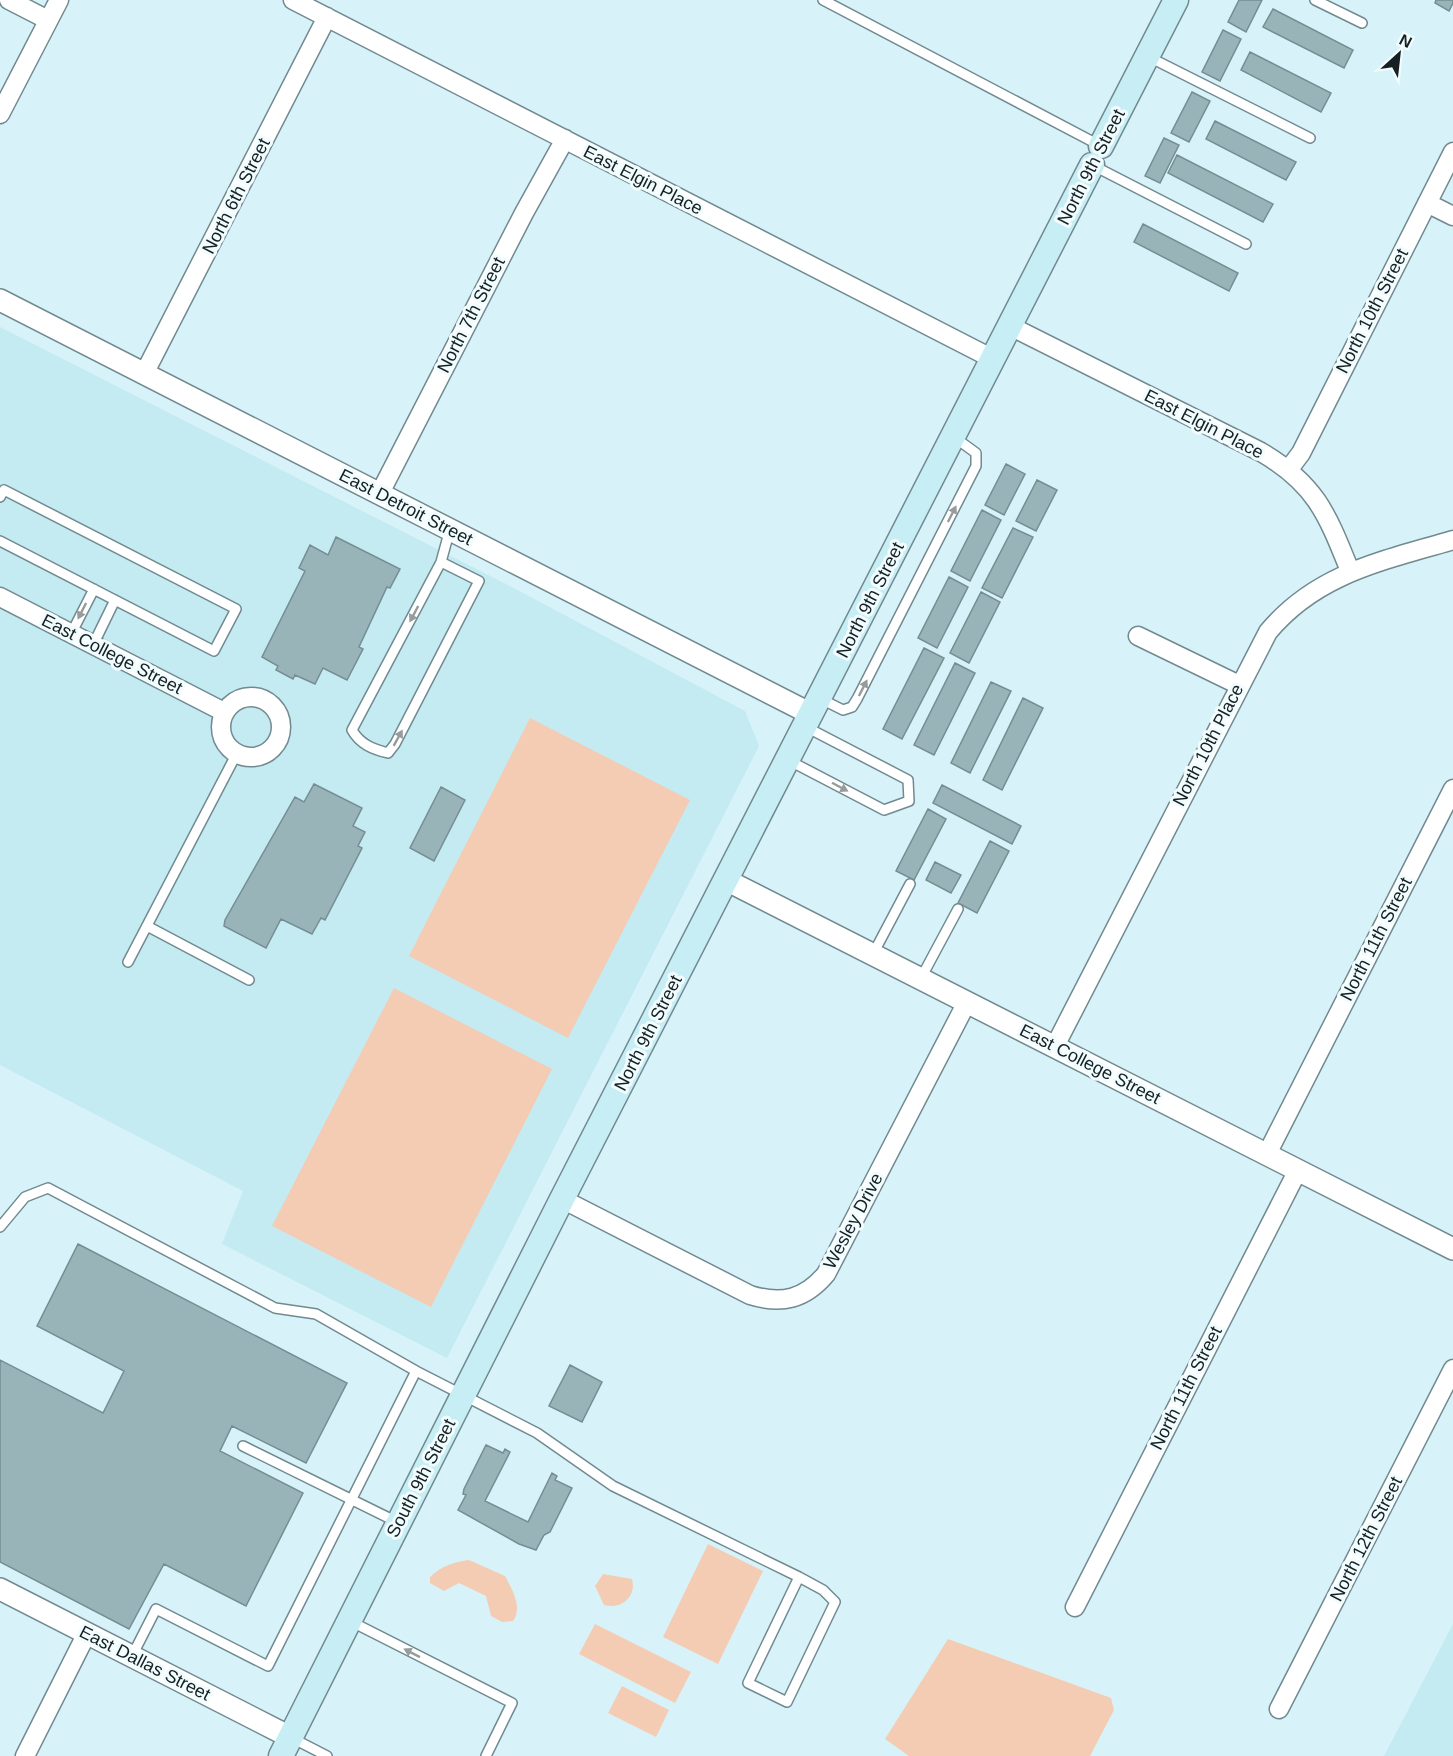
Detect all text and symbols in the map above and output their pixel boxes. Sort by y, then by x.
north arrow [1369,24,1429,84]
text: N [1397,31,1415,51]
street label: North 9th Street [1053,106,1129,228]
street label: North 6th Street [198,135,274,257]
street label: East Elgin Place [580,141,706,219]
street label: North 10th Street [1332,245,1412,377]
street label: North 7th Street [433,254,509,376]
street label: East Elgin Place [1141,385,1267,463]
street label: East Detroit Street [336,465,476,549]
one-way arrow [947,505,957,522]
street label: North 9th Street [832,539,908,661]
one-way arrow [78,603,87,620]
one-way arrow [409,605,418,622]
street label: East College Street [38,610,186,698]
one-way arrow [858,679,868,696]
street label: North 10th Place [1169,681,1247,809]
one-way arrow [393,729,403,746]
one-way arrow [832,782,849,792]
street label: North 11th Street [1336,874,1416,1004]
street label: North 9th Street [610,972,686,1094]
street label: East College Street [1016,1020,1164,1108]
street label: Wesley Drive [819,1170,887,1272]
street label: North 11th Street [1146,1323,1226,1453]
street label: South 9th Street [383,1416,459,1540]
street label: North 12th Street [1326,1473,1406,1605]
street label: East Dallas Street [76,1621,214,1705]
one-way arrow [403,1648,420,1657]

